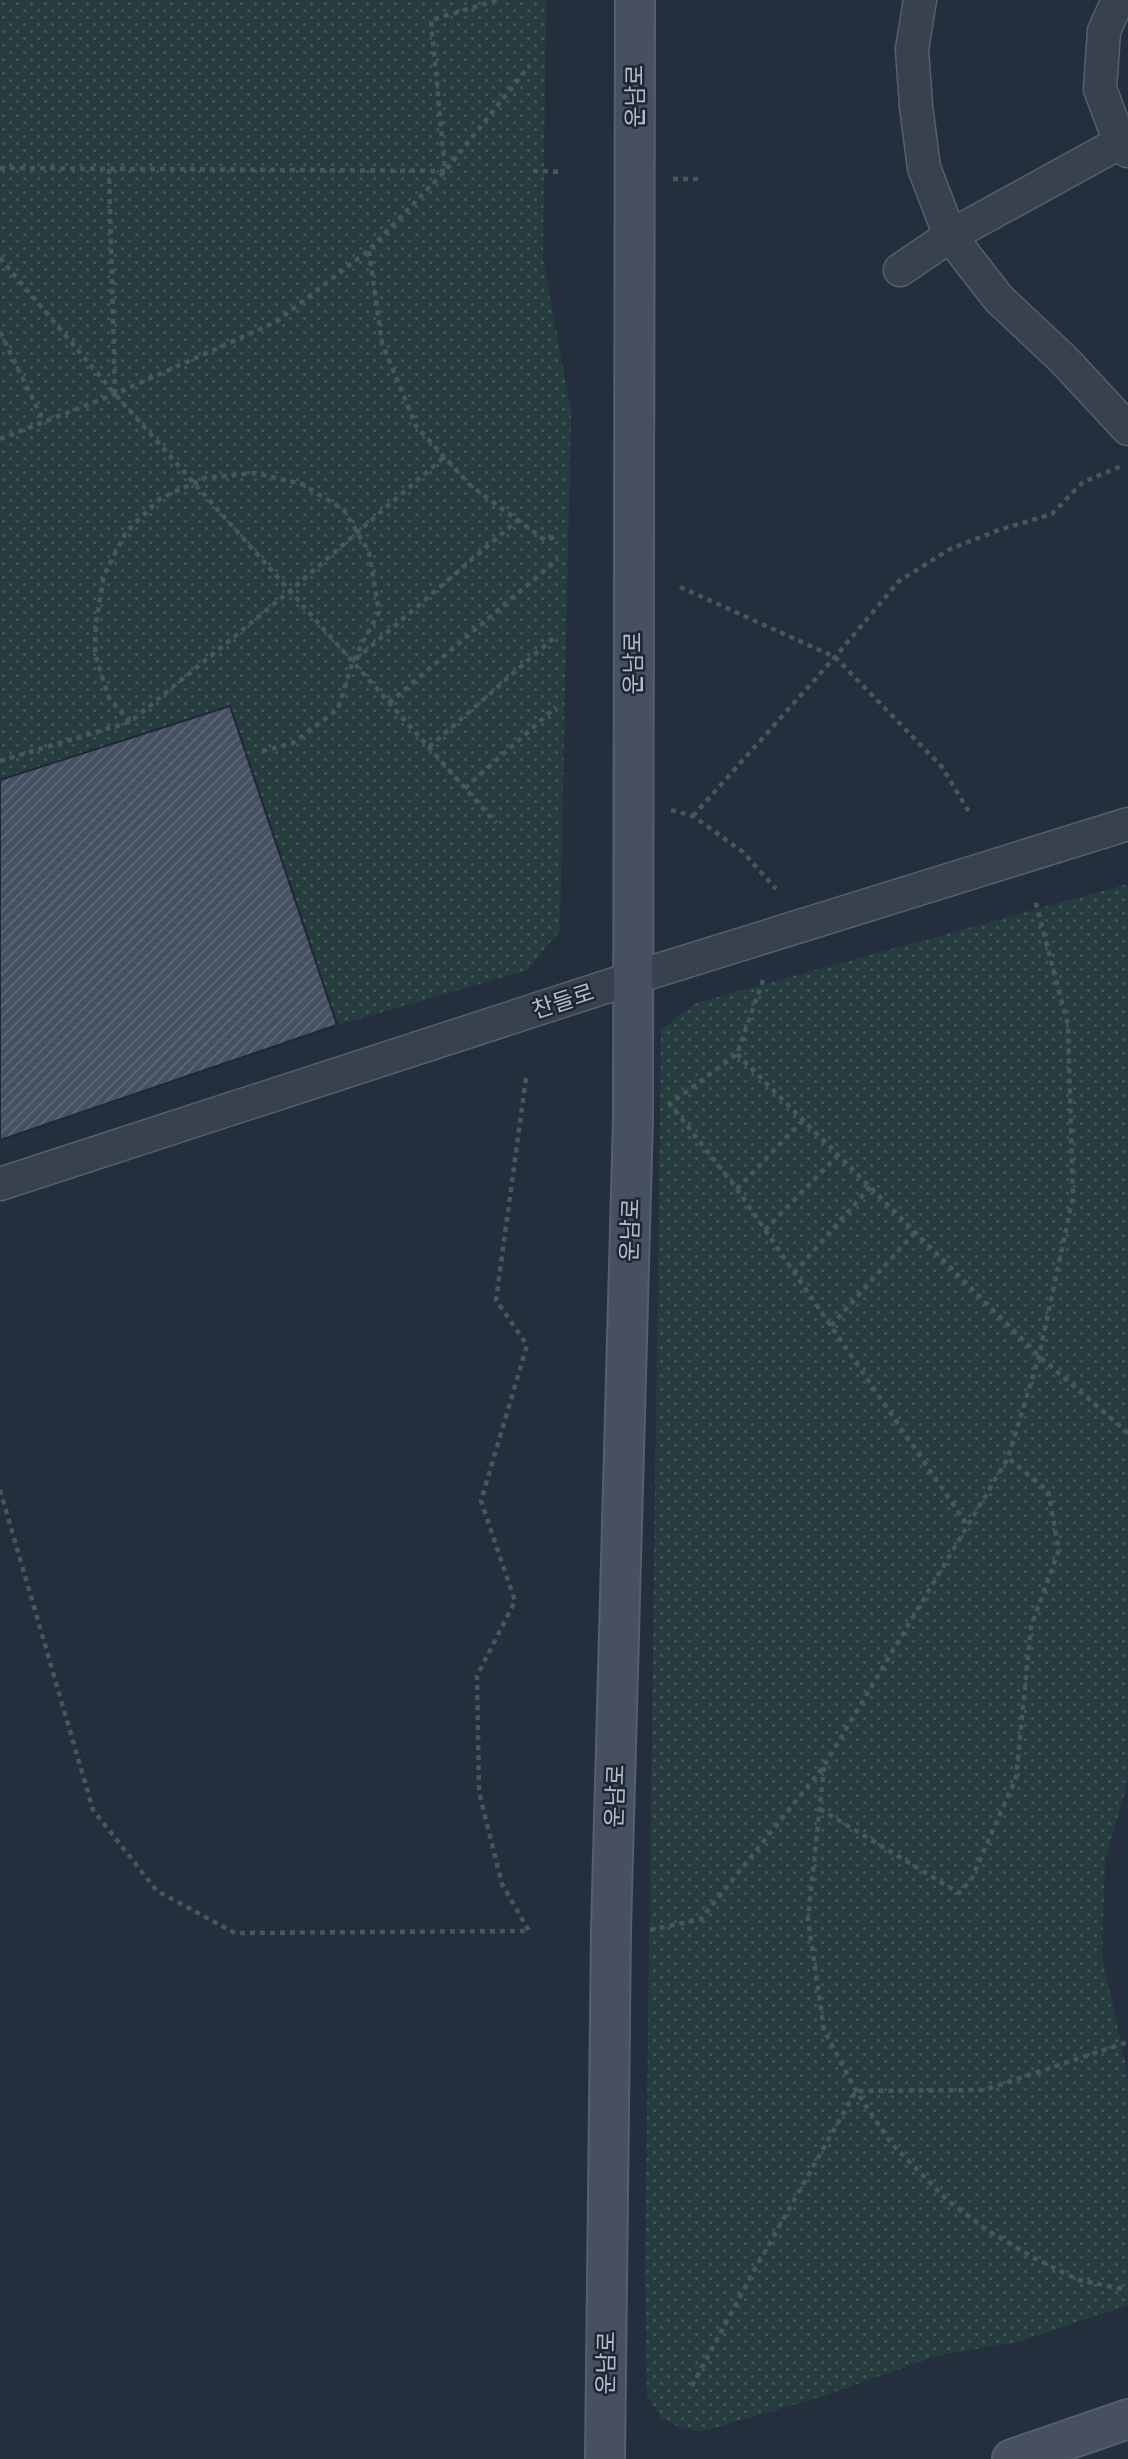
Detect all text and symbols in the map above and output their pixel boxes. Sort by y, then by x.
street label: 운남로 [620,64,651,128]
street label: 운남로 [618,631,649,695]
street label: 찬들로 [528,977,598,1026]
street label: 운남로 [614,1198,647,1262]
street label: 운남로 [599,1764,632,1828]
street label: 운남로 [590,2331,623,2395]

